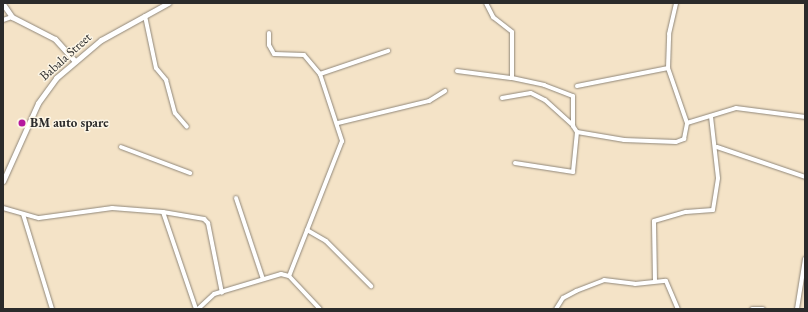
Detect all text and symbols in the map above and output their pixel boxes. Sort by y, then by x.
street label: Babala Street [37,30,95,84]
place label: BM auto spare [30,115,109,131]
marker: BM auto spare [17,118,27,128]

